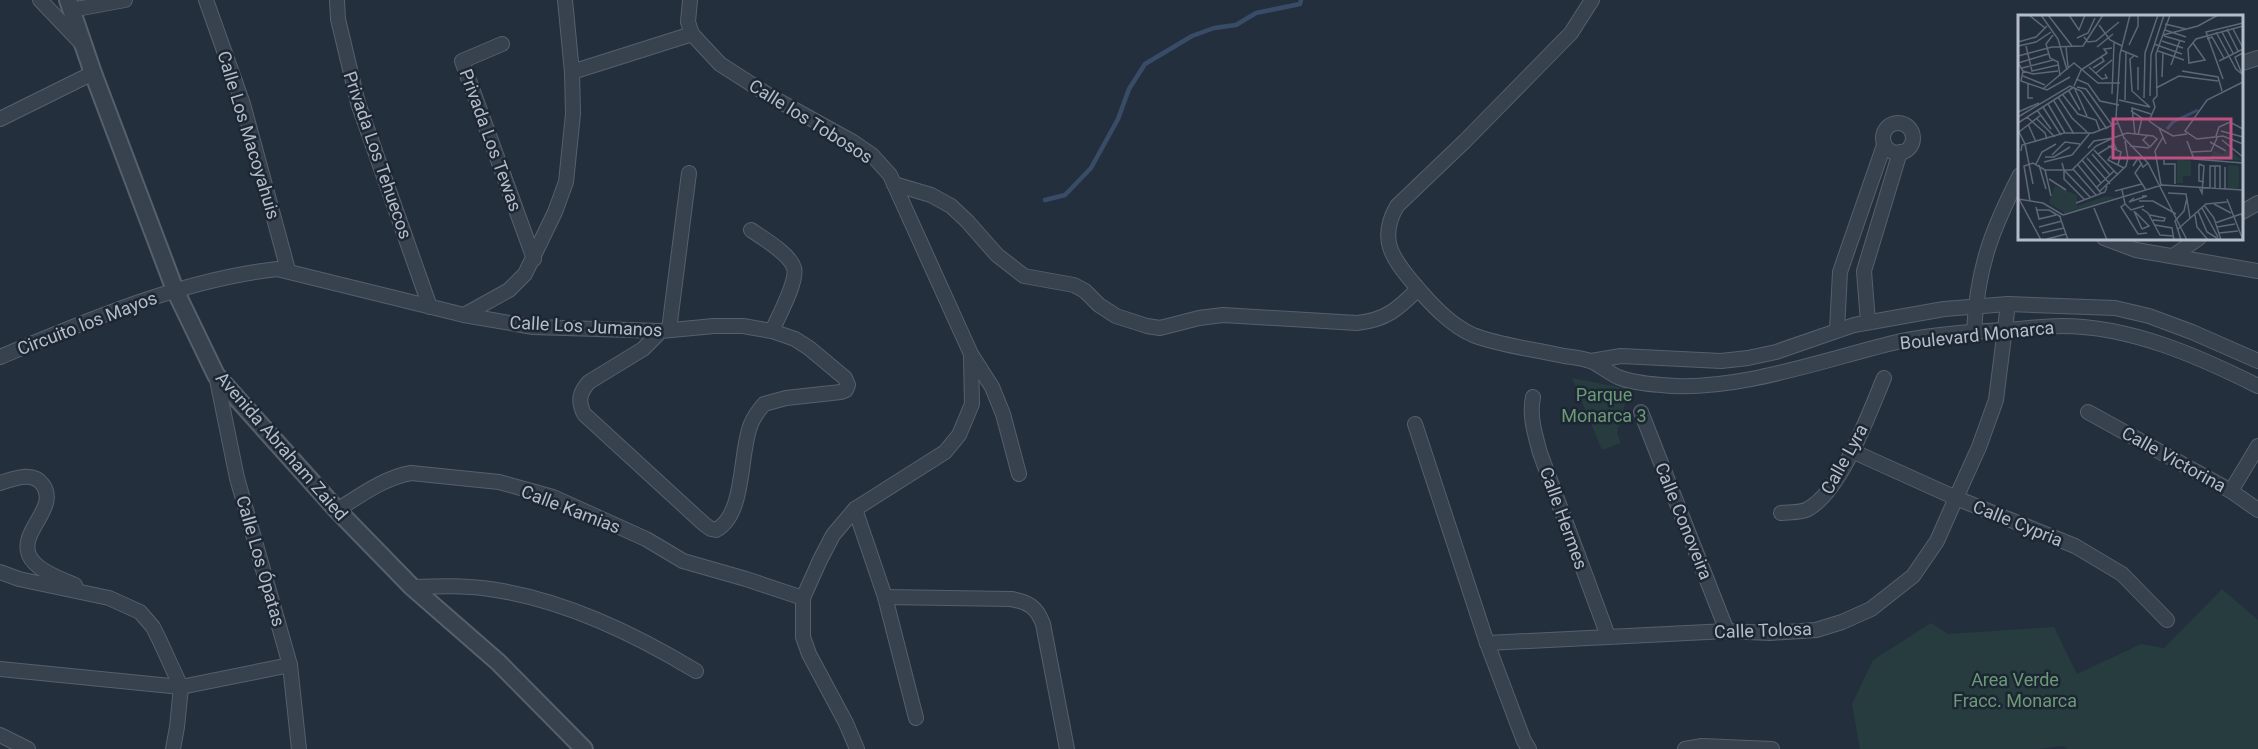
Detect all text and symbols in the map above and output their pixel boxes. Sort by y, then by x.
inset map [2018,15,2243,240]
street label: Calle Los Macoyahuis [213,48,285,222]
street label: Privada Los Tewas [455,66,527,214]
street label: Privada Los Tehuecos [339,68,417,242]
street label: Calle los Tobosos [745,75,877,167]
street label: Circuito los Mayos [14,287,160,359]
street label: Calle Los Jumanos [509,312,663,340]
street label: Boulevard Monarca [1899,316,2055,354]
street label: Avenida Abraham Zaied [212,367,352,525]
park label: Parque Monarca 3 [1561,384,1647,426]
street label: Calle Lyra [1816,420,1872,498]
street label: Calle Victorina [2118,422,2230,496]
street label: Calle Conoveira [1651,459,1717,583]
street label: Calle Hermes [1536,464,1592,572]
street label: Calle Kamias [518,480,624,538]
street label: Calle Los Ópatas [232,493,290,629]
street label: Calle Cypria [1970,495,2066,551]
street label: Calle Tolosa [1714,618,1812,642]
park label: Area Verde Fracc. Monarca [1953,669,2077,711]

